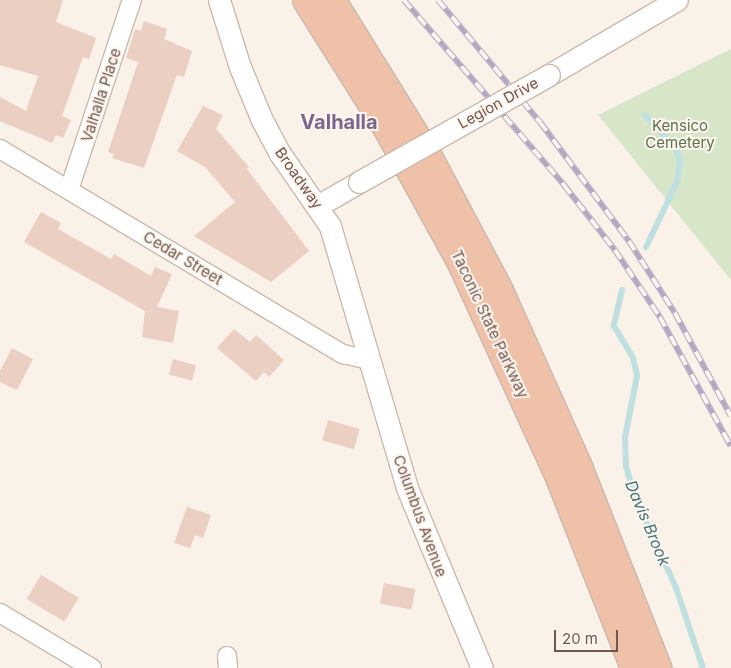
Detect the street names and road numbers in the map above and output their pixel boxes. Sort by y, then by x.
street label: Valhalla Place [77,46,125,144]
street label: Legion Drive [455,73,541,133]
street label: Broadway [271,144,327,212]
street label: Cedar Street [140,227,226,289]
street label: Taconic State Parkway [448,247,532,401]
street label: Columbus Avenue [390,453,450,579]

